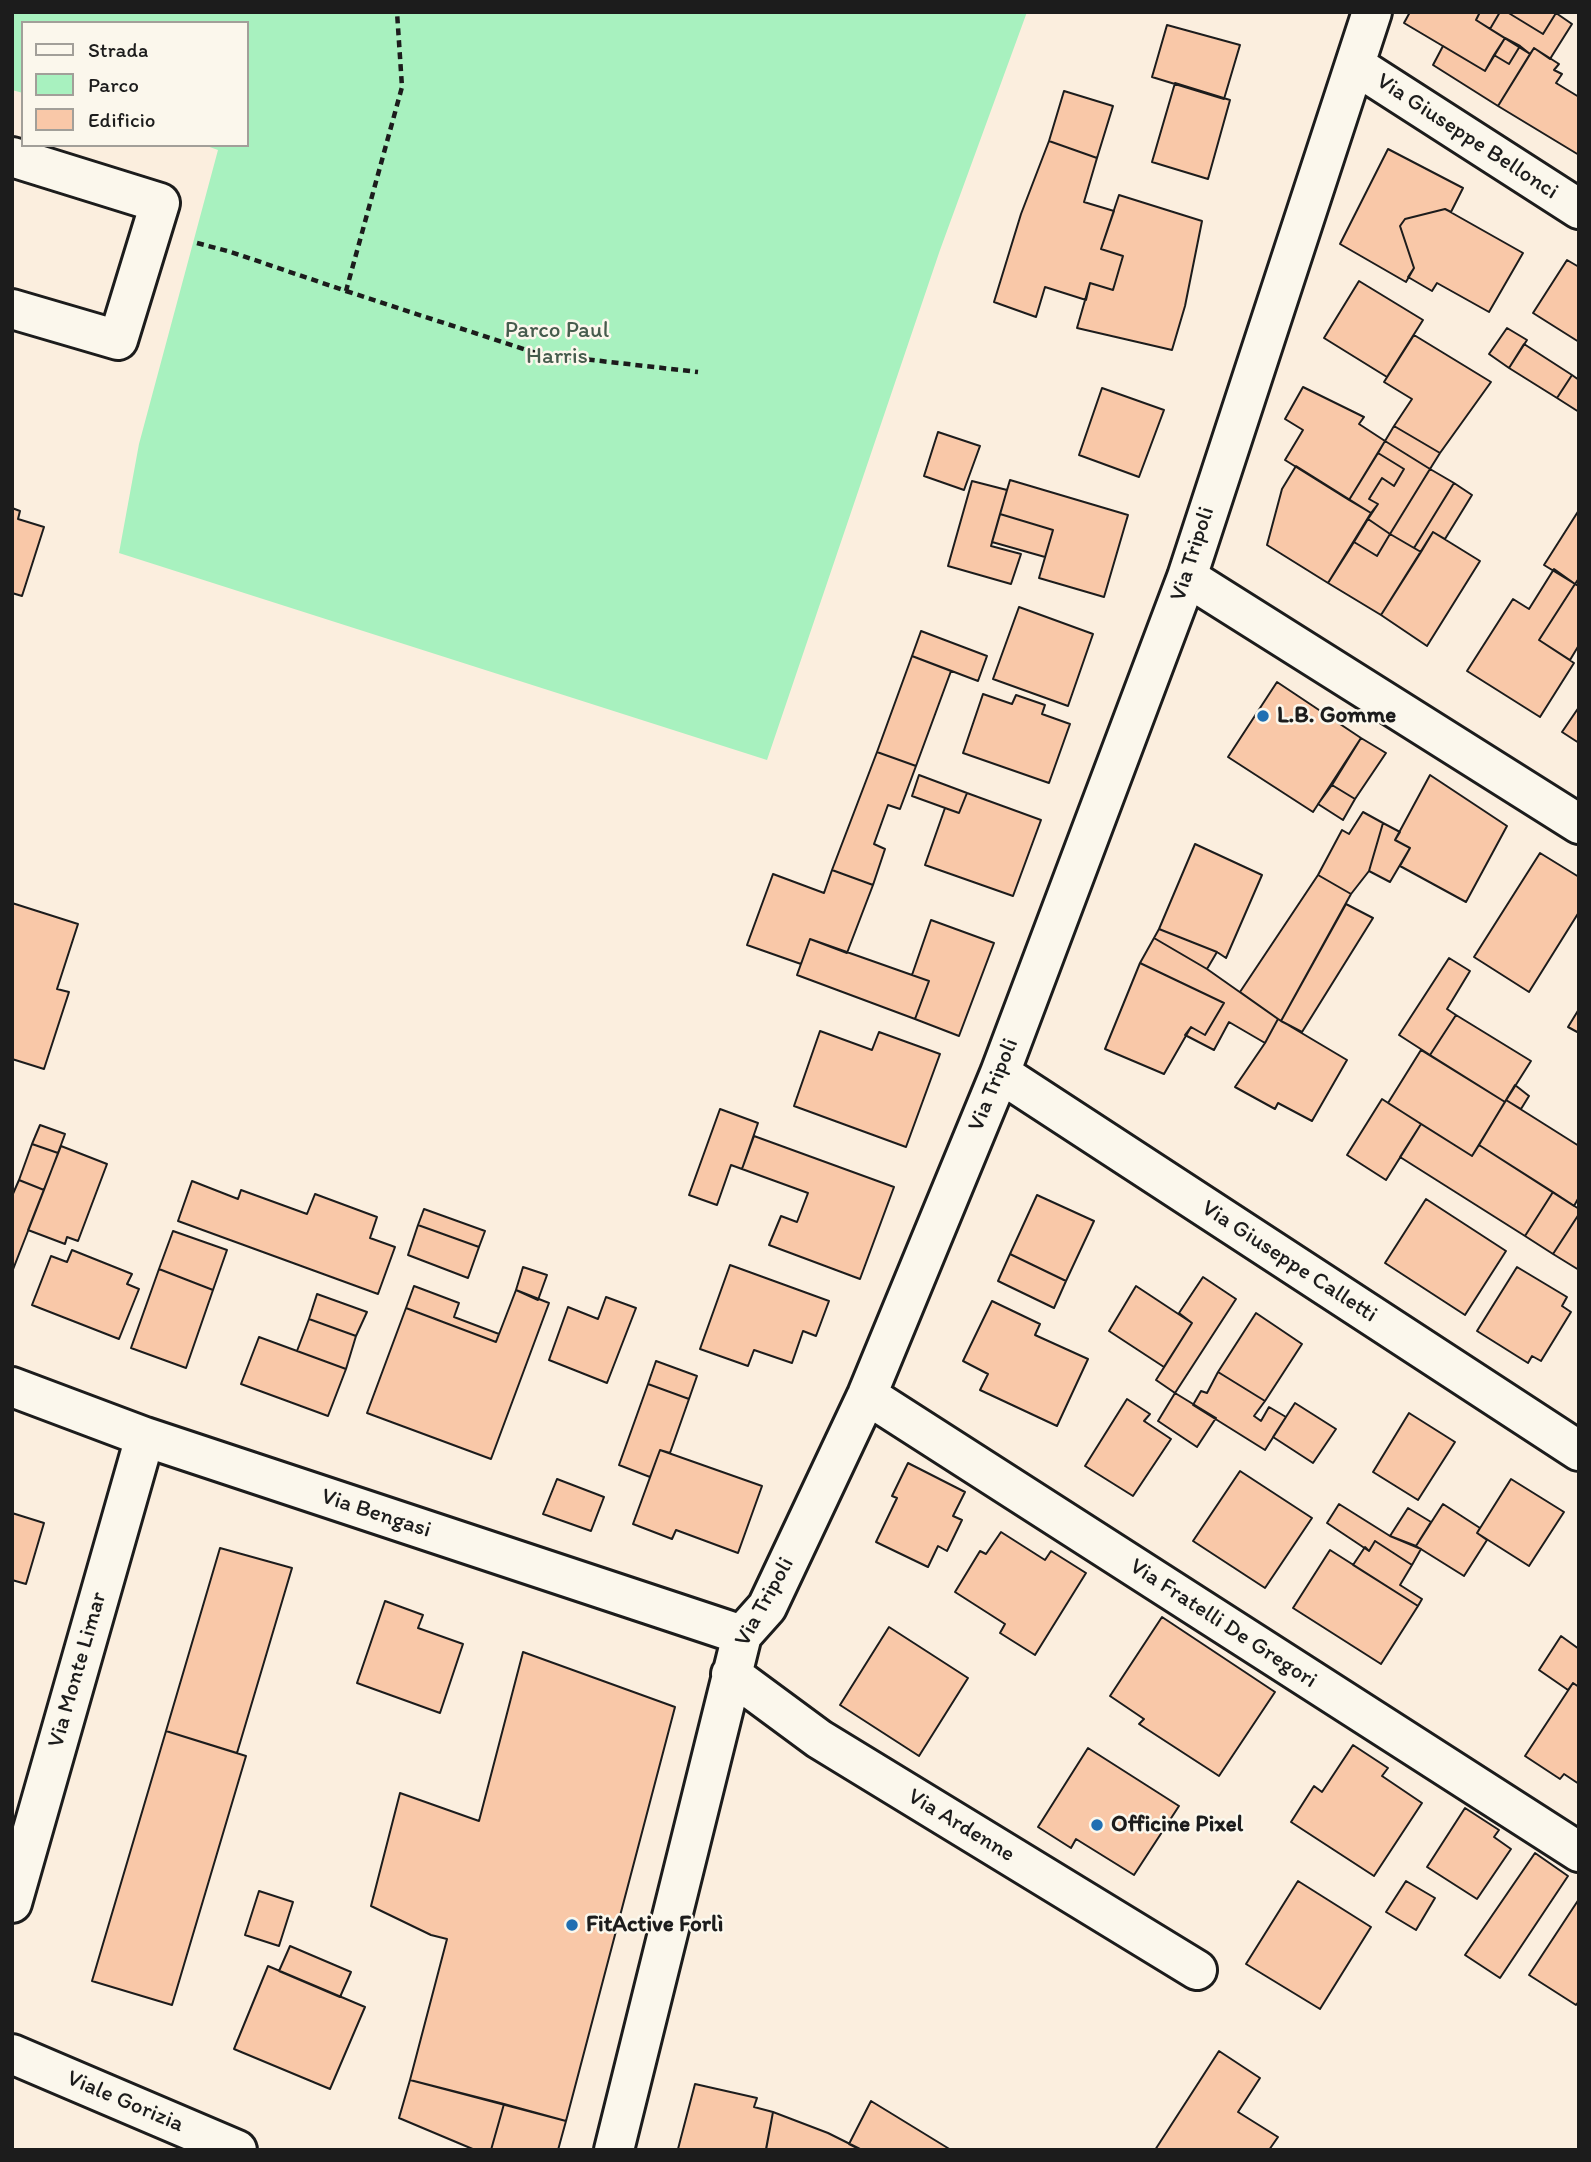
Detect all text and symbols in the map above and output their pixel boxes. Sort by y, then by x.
legend [21,21,248,147]
text: Strada [88,37,148,62]
street label: Via Giuseppe Bellonci [1371,68,1563,206]
text: Parco [88,72,139,97]
text: Edificio [88,107,156,132]
park label: Parco Paul Harris [505,317,609,371]
street label: Via Tripoli [1165,503,1221,605]
place label: L.B. Gomme [1277,702,1396,730]
marker: L.B. Gomme [1255,708,1271,724]
street label: Via Tripoli [963,1035,1025,1135]
street label: Via Giuseppe Calletti [1196,1195,1382,1329]
street label: Via Bengasi [318,1483,434,1545]
street label: Via Tripoli [729,1553,801,1651]
street label: Via Fratelli De Gregori [1124,1553,1322,1695]
street label: Via Monte Limar [43,1589,113,1751]
street label: Via Ardenne [902,1783,1020,1869]
place label: Officine Pixel [1111,1811,1243,1839]
marker: Officine Pixel [1089,1817,1105,1833]
place label: FitActive Forlì [586,1911,723,1939]
marker: FitActive Forlì [564,1917,580,1933]
street label: Viale Gorizia [62,2065,188,2139]

